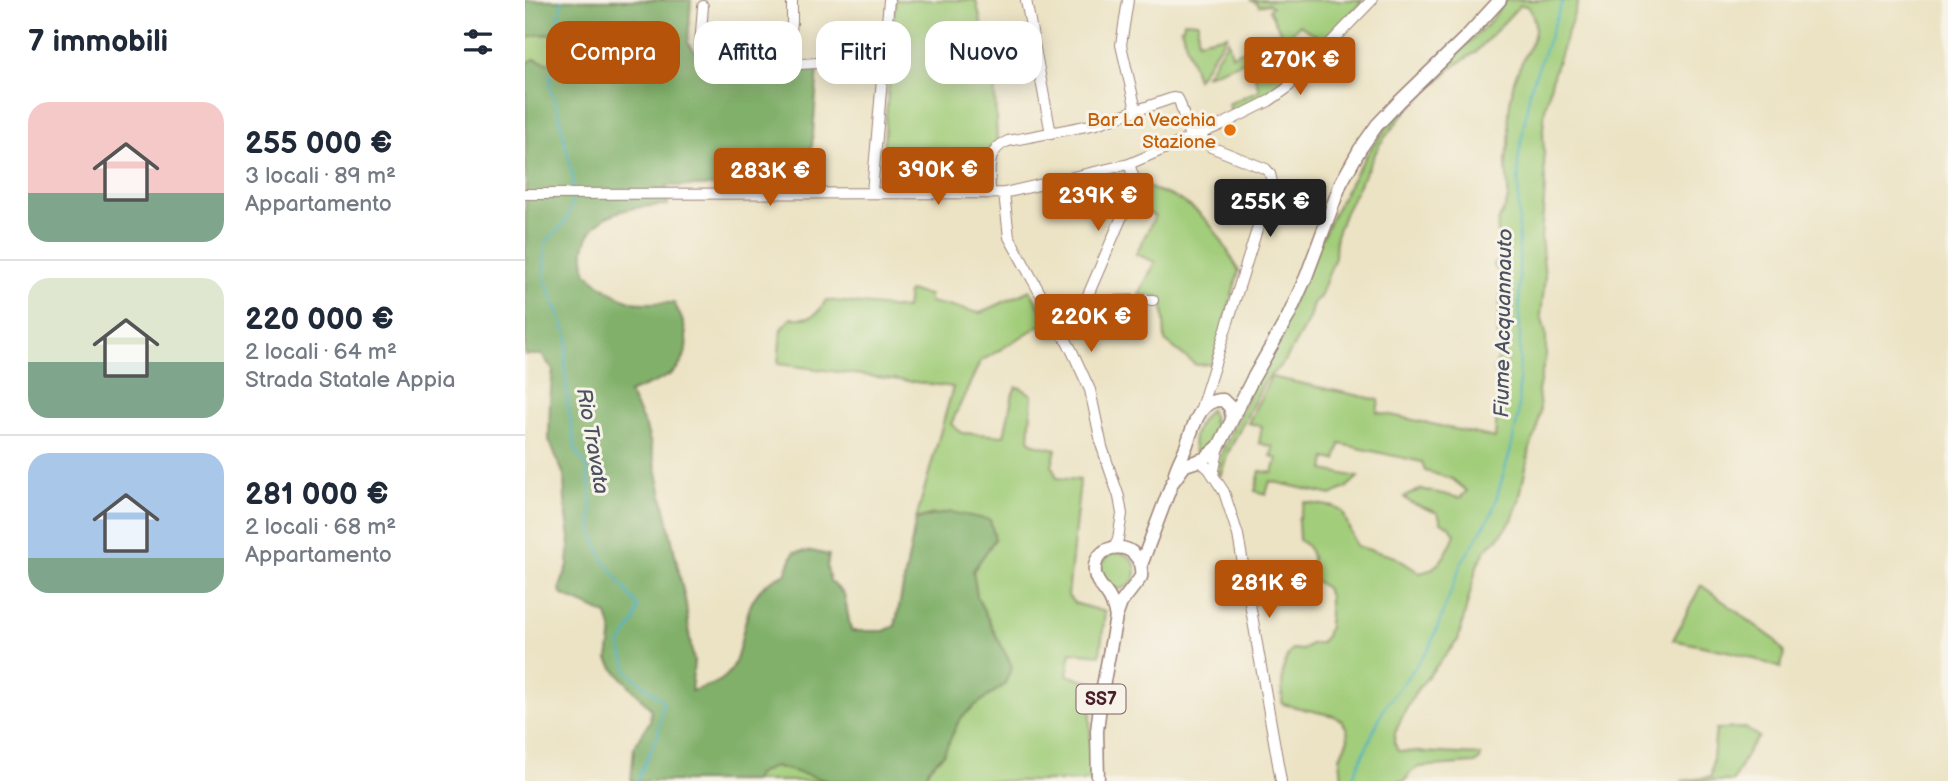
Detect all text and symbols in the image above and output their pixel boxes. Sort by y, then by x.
chip: Compra [546,21,680,84]
chip: Affitta [694,21,802,84]
chip: Filtri [816,21,911,84]
chip: Nuovo [925,21,1042,84]
icon: filters [459,23,497,61]
text: 7 immobili [28,24,168,60]
pin: 270K € [1243,38,1357,97]
text: 270K € [1260,46,1340,74]
place label: Bar La Vecchia Stazione [1087,109,1216,154]
marker: Bar La Vecchia Stazione [1222,122,1238,138]
text: 255 000 € [245,126,392,162]
icon: home [84,130,168,214]
pin: 283K € [713,148,827,208]
pin: 390K € [881,148,995,207]
text: 390K € [898,156,978,184]
text: 283K € [730,157,810,185]
text: 3 locali · 89 m² [245,162,396,190]
pin: 239K € [1041,174,1155,233]
pin: 255K € [1213,180,1327,239]
text: 239K € [1058,182,1138,210]
text: 255K € [1230,188,1310,216]
text: Appartamento [245,190,392,218]
water label: Fiume Acquannauto [1489,228,1518,418]
pin: 220K € [1034,294,1148,354]
text: 220 000 € [245,302,394,338]
text: 220K € [1051,303,1131,331]
icon: home [84,306,168,390]
text: 2 locali · 64 m² [245,338,397,366]
text: Strada Statale Appia [245,366,455,394]
water label: Rio Travata [571,386,614,496]
text: 281 000 € [245,477,389,513]
icon: home [84,481,168,565]
text: 2 locali · 68 m² [245,513,396,541]
text: Appartamento [245,541,392,569]
pin: 281K € [1212,560,1326,620]
text: 281K € [1231,569,1307,597]
road number: SS7 [1077,684,1125,714]

